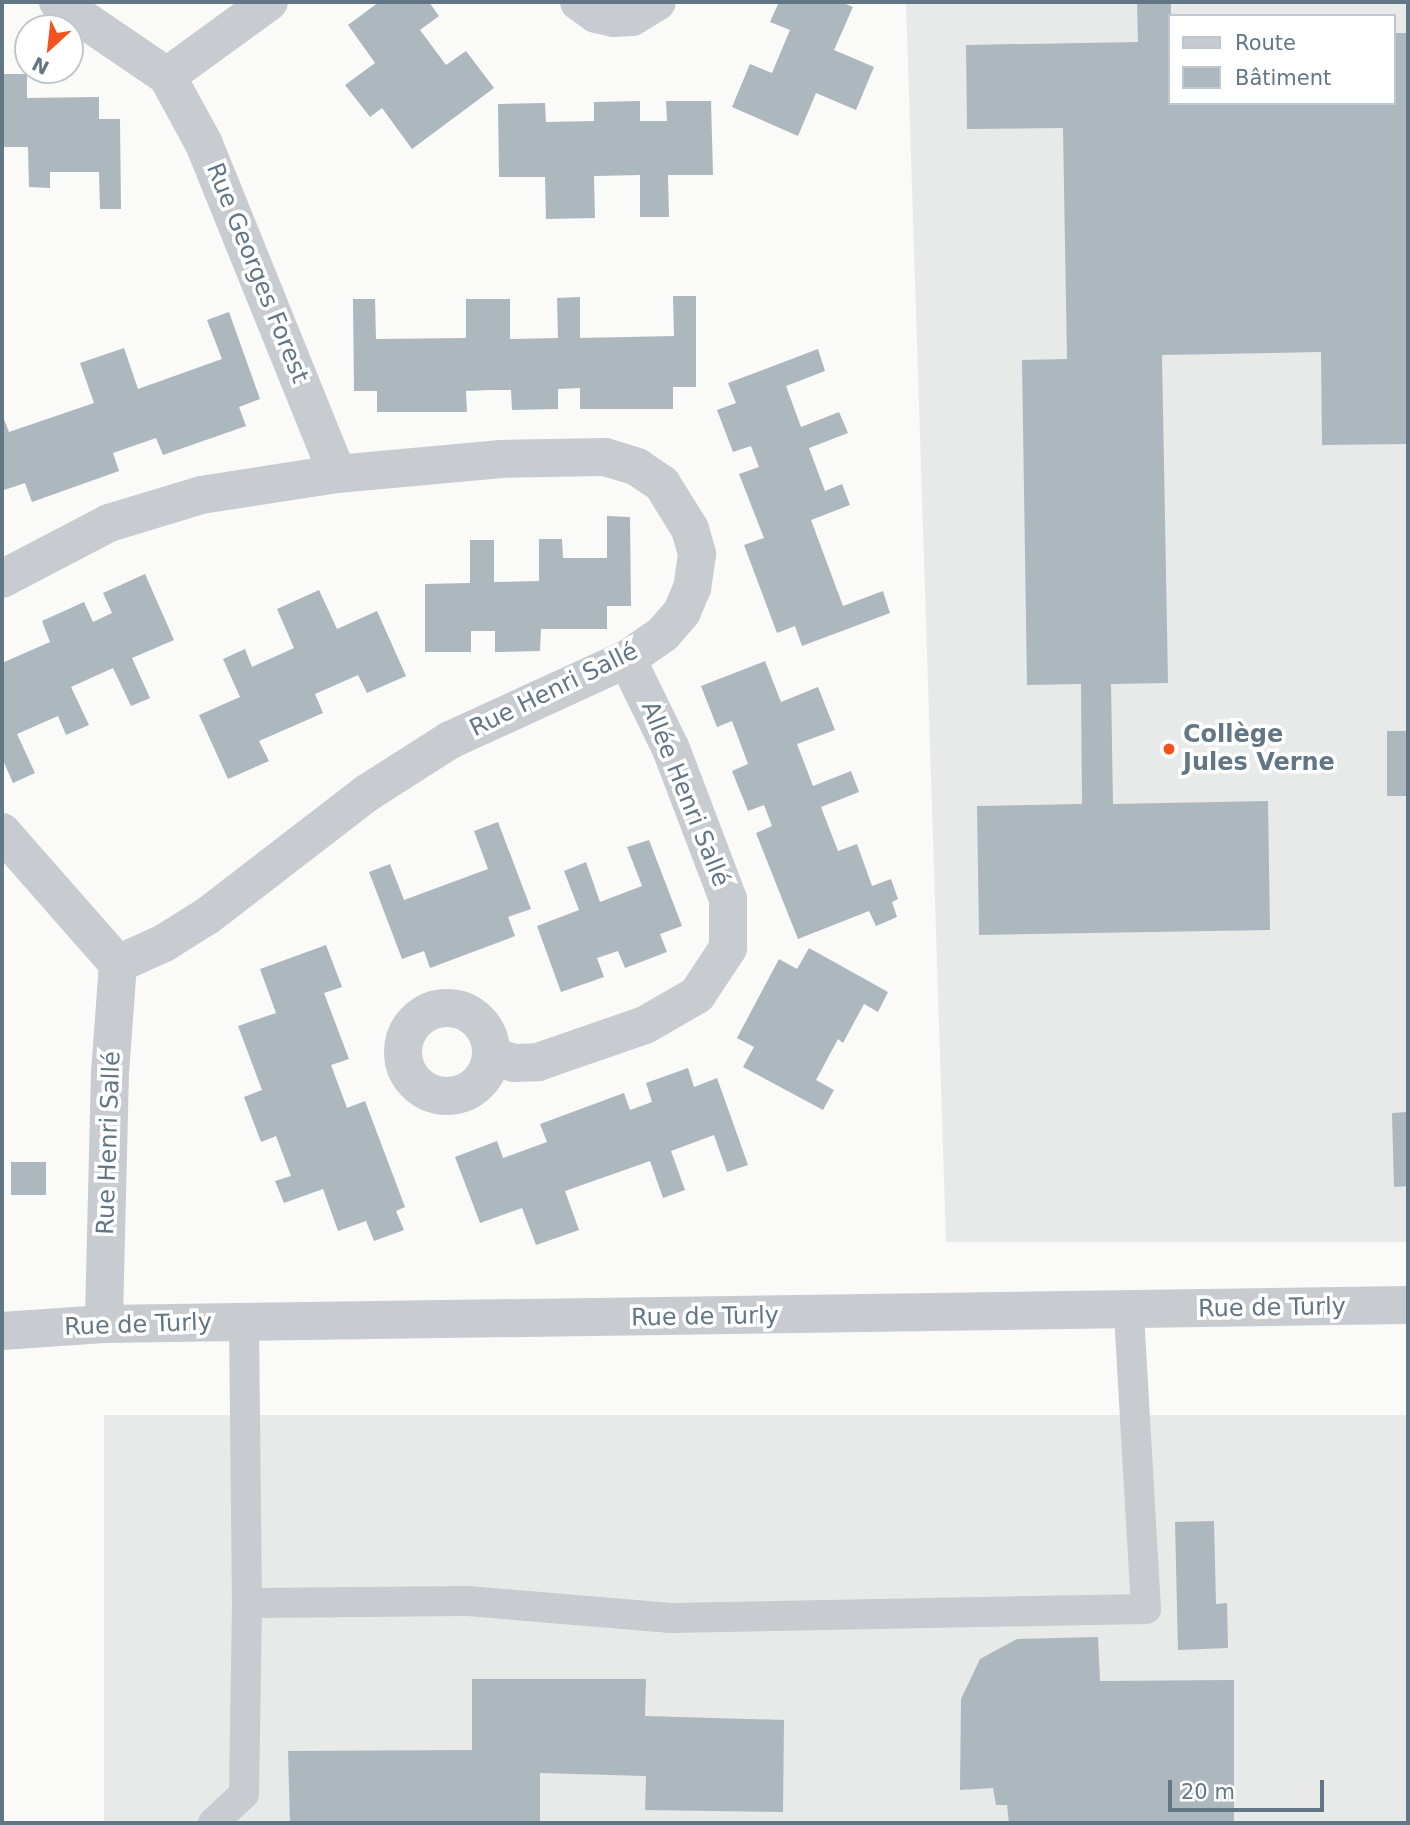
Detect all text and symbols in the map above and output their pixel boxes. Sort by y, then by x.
north arrow [14,14,84,84]
legend [1168,14,1396,105]
text: Route [1235,31,1296,55]
text: N [28,53,52,79]
text: Bâtiment [1235,66,1331,90]
street label: Rue Georges Forest [200,159,314,387]
street label: Rue Henri Sallé [465,637,643,743]
street label: Allée Henri Sallé [635,697,735,891]
place label: Collège Jules Verne [1183,721,1335,777]
marker: Collège Jules Verne [1161,741,1177,757]
street label: Rue Henri Sallé [91,1051,127,1235]
street label: Rue de Turly [1198,1292,1346,1324]
street label: Rue de Turly [631,1301,779,1333]
street label: Rue de Turly [64,1308,212,1342]
scale bar [1172,1766,1328,1810]
text: 20 m [1181,1780,1235,1804]

